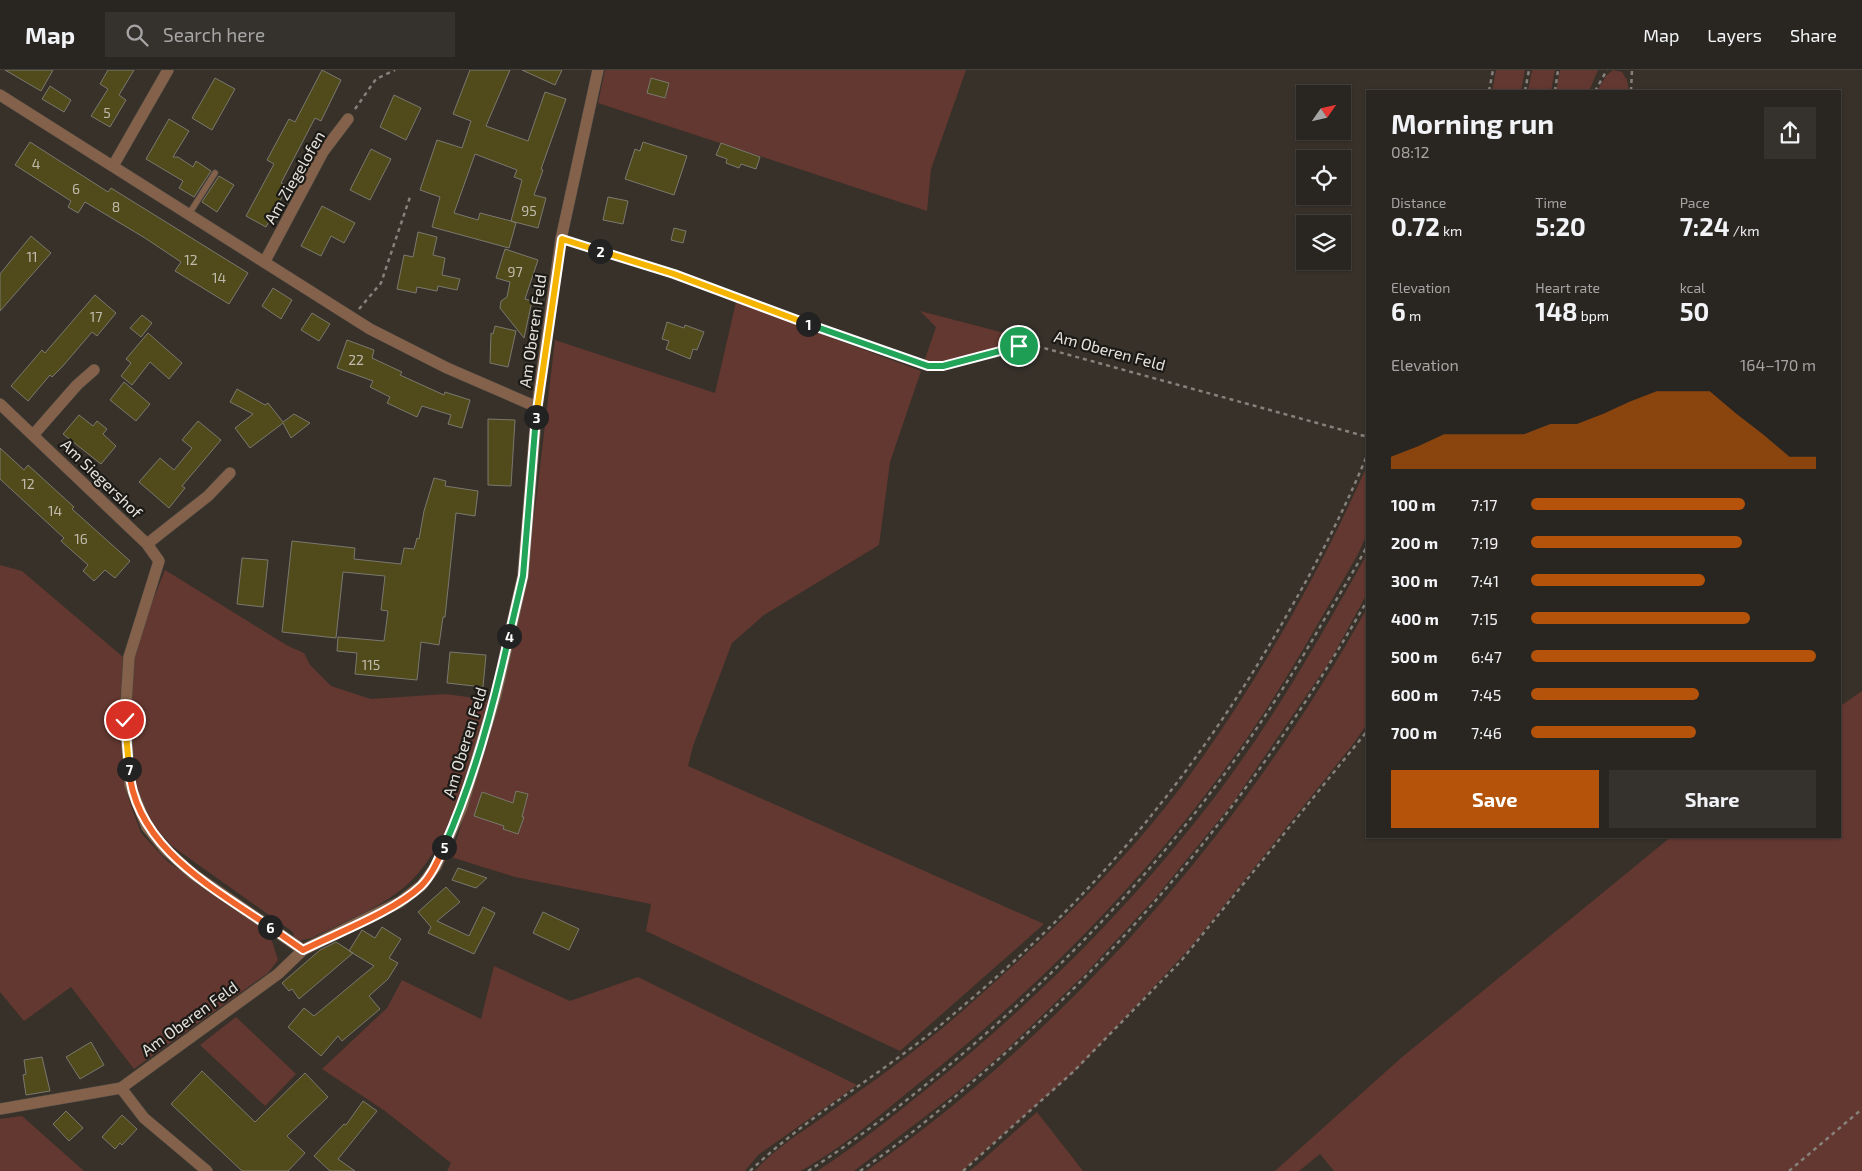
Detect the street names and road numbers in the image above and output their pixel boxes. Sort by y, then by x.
street label: Am Ziegelofen [260,127,328,227]
street label: Am Oberen Feld [515,273,549,389]
street label: Am Oberen Feld [1052,326,1168,374]
street label: Am Siegershof [57,435,147,522]
street label: Am Oberen Feld [438,684,490,800]
street label: Am Oberen Feld [137,977,241,1059]

